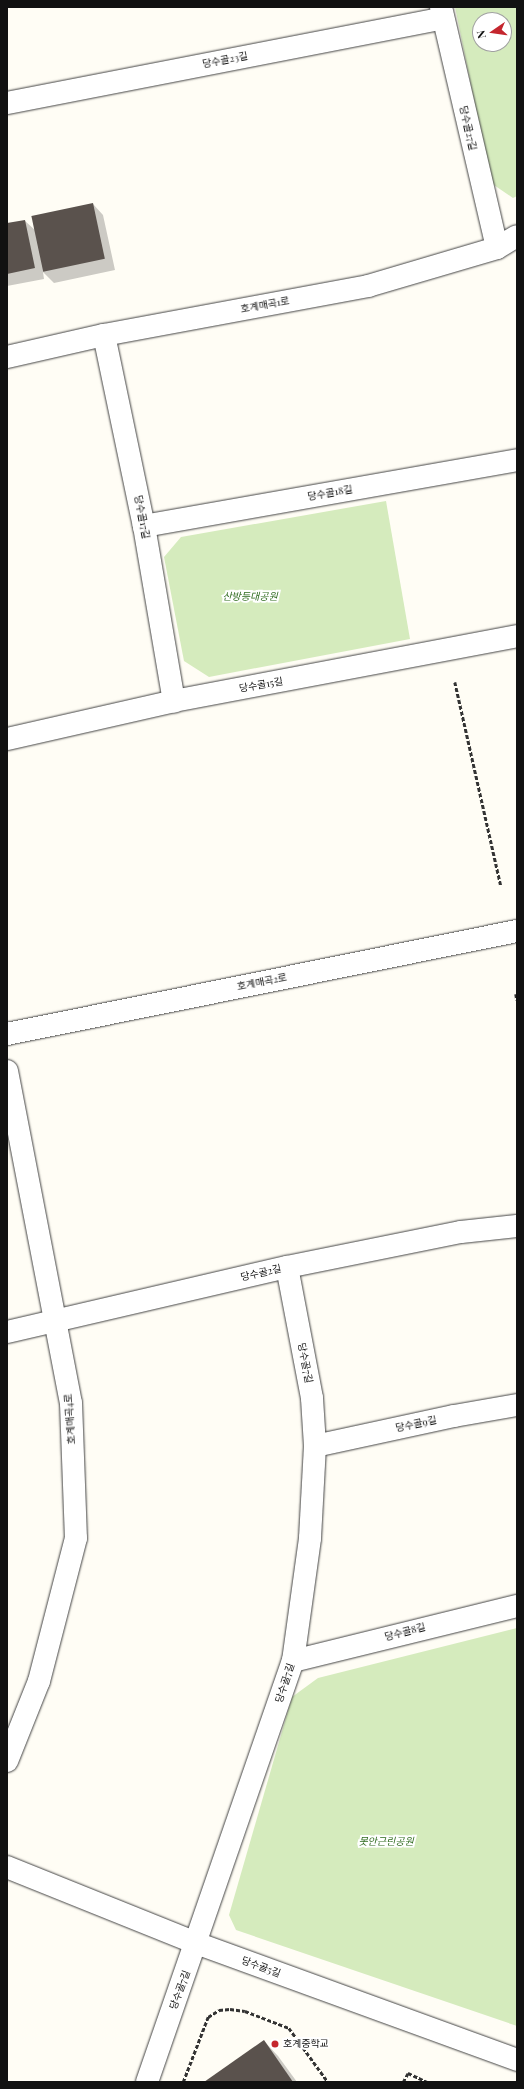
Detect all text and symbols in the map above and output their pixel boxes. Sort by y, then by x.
north arrow [472,12,512,52]
text: N [473,29,489,40]
street label: 당수골23길 [201,50,249,70]
street label: 당수골27길 [457,104,479,152]
street label: 호계매곡1로 [239,295,291,315]
street label: 당수골18길 [306,483,354,503]
street label: 당수골17길 [132,494,152,540]
park label: 산방등대공원 [222,591,278,603]
street label: 당수골15길 [238,675,284,695]
street label: 호계매곡2로 [236,971,288,993]
street label: 당수골2길 [239,1262,283,1284]
street label: 당수골7길 [295,1342,315,1384]
street label: 호계매곡4로 [62,1393,78,1445]
street label: 당수골9길 [394,1414,438,1434]
street label: 당수골8길 [383,1621,427,1643]
street label: 당수골7길 [273,1662,297,1704]
park label: 못안근린공원 [358,1836,414,1848]
street label: 당수골5길 [240,1954,282,1980]
street label: 당수골7길 [167,1969,193,2011]
place label: 호계중학교 [283,2038,329,2050]
marker: 호계중학교 [270,2039,280,2049]

